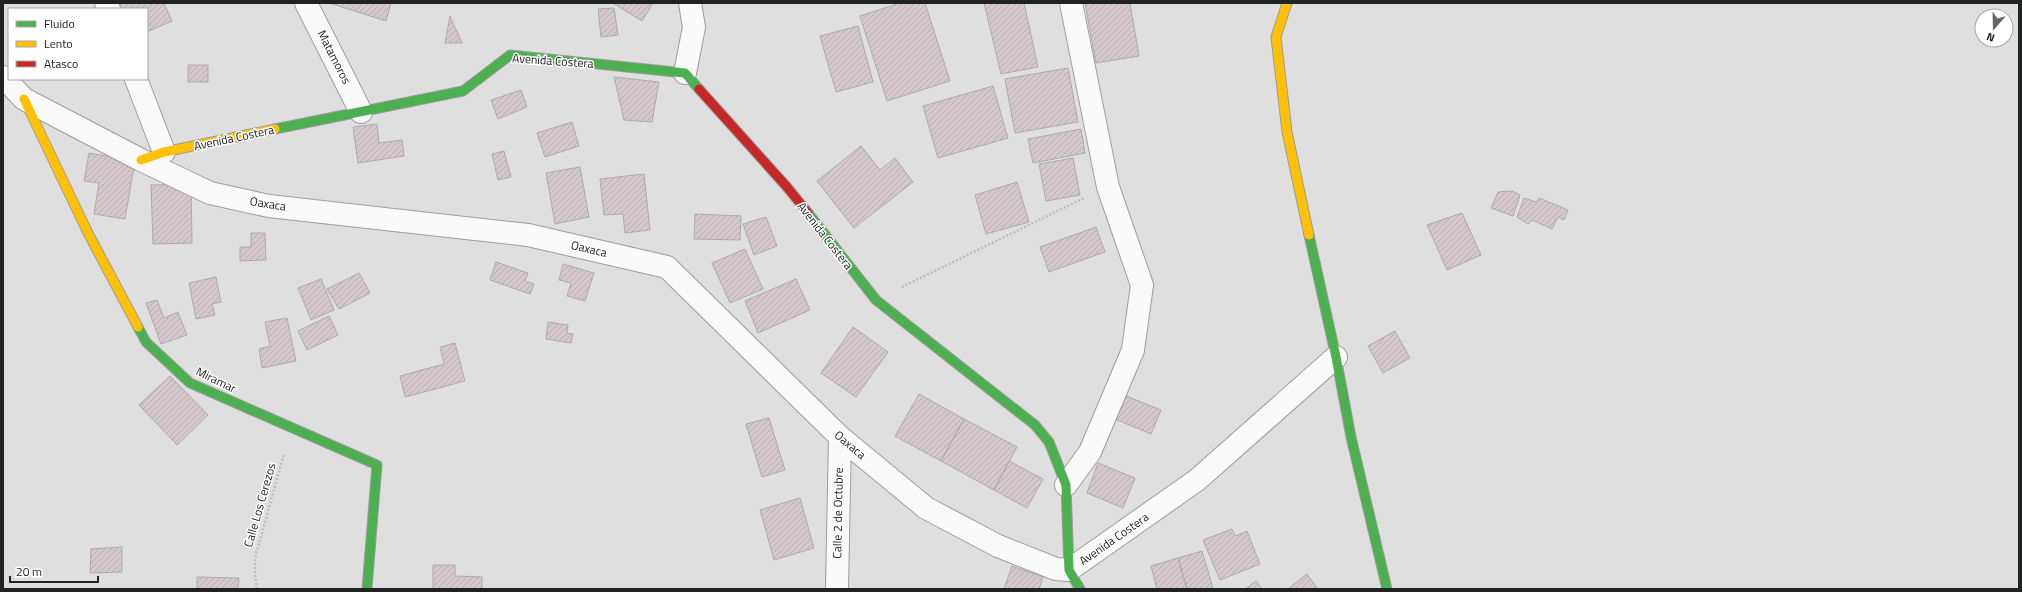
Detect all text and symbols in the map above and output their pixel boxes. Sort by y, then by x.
legend [8,8,148,80]
north arrow [1974,8,2014,48]
text: Fluido [44,14,75,33]
street label: Matamoros [313,26,356,88]
text: N [1984,29,1997,46]
text: Lento [44,34,73,53]
street label: Avenida Costera [512,48,594,73]
text: Atasco [44,54,78,73]
street label: Avenida Costera [192,120,276,155]
street label: Oaxaca [249,191,288,216]
street label: Avenida Costera [793,198,858,274]
street label: Oaxaca [569,235,609,262]
street label: Miramar [193,362,240,398]
street label: Oaxaca [830,426,870,464]
street label: Calle Los Cerezos [238,460,281,549]
street label: Calle 2 de Octubre [827,467,848,559]
street label: Avenida Costera [1075,507,1153,570]
scale bar [10,558,98,584]
text: 20 m [16,562,42,581]

